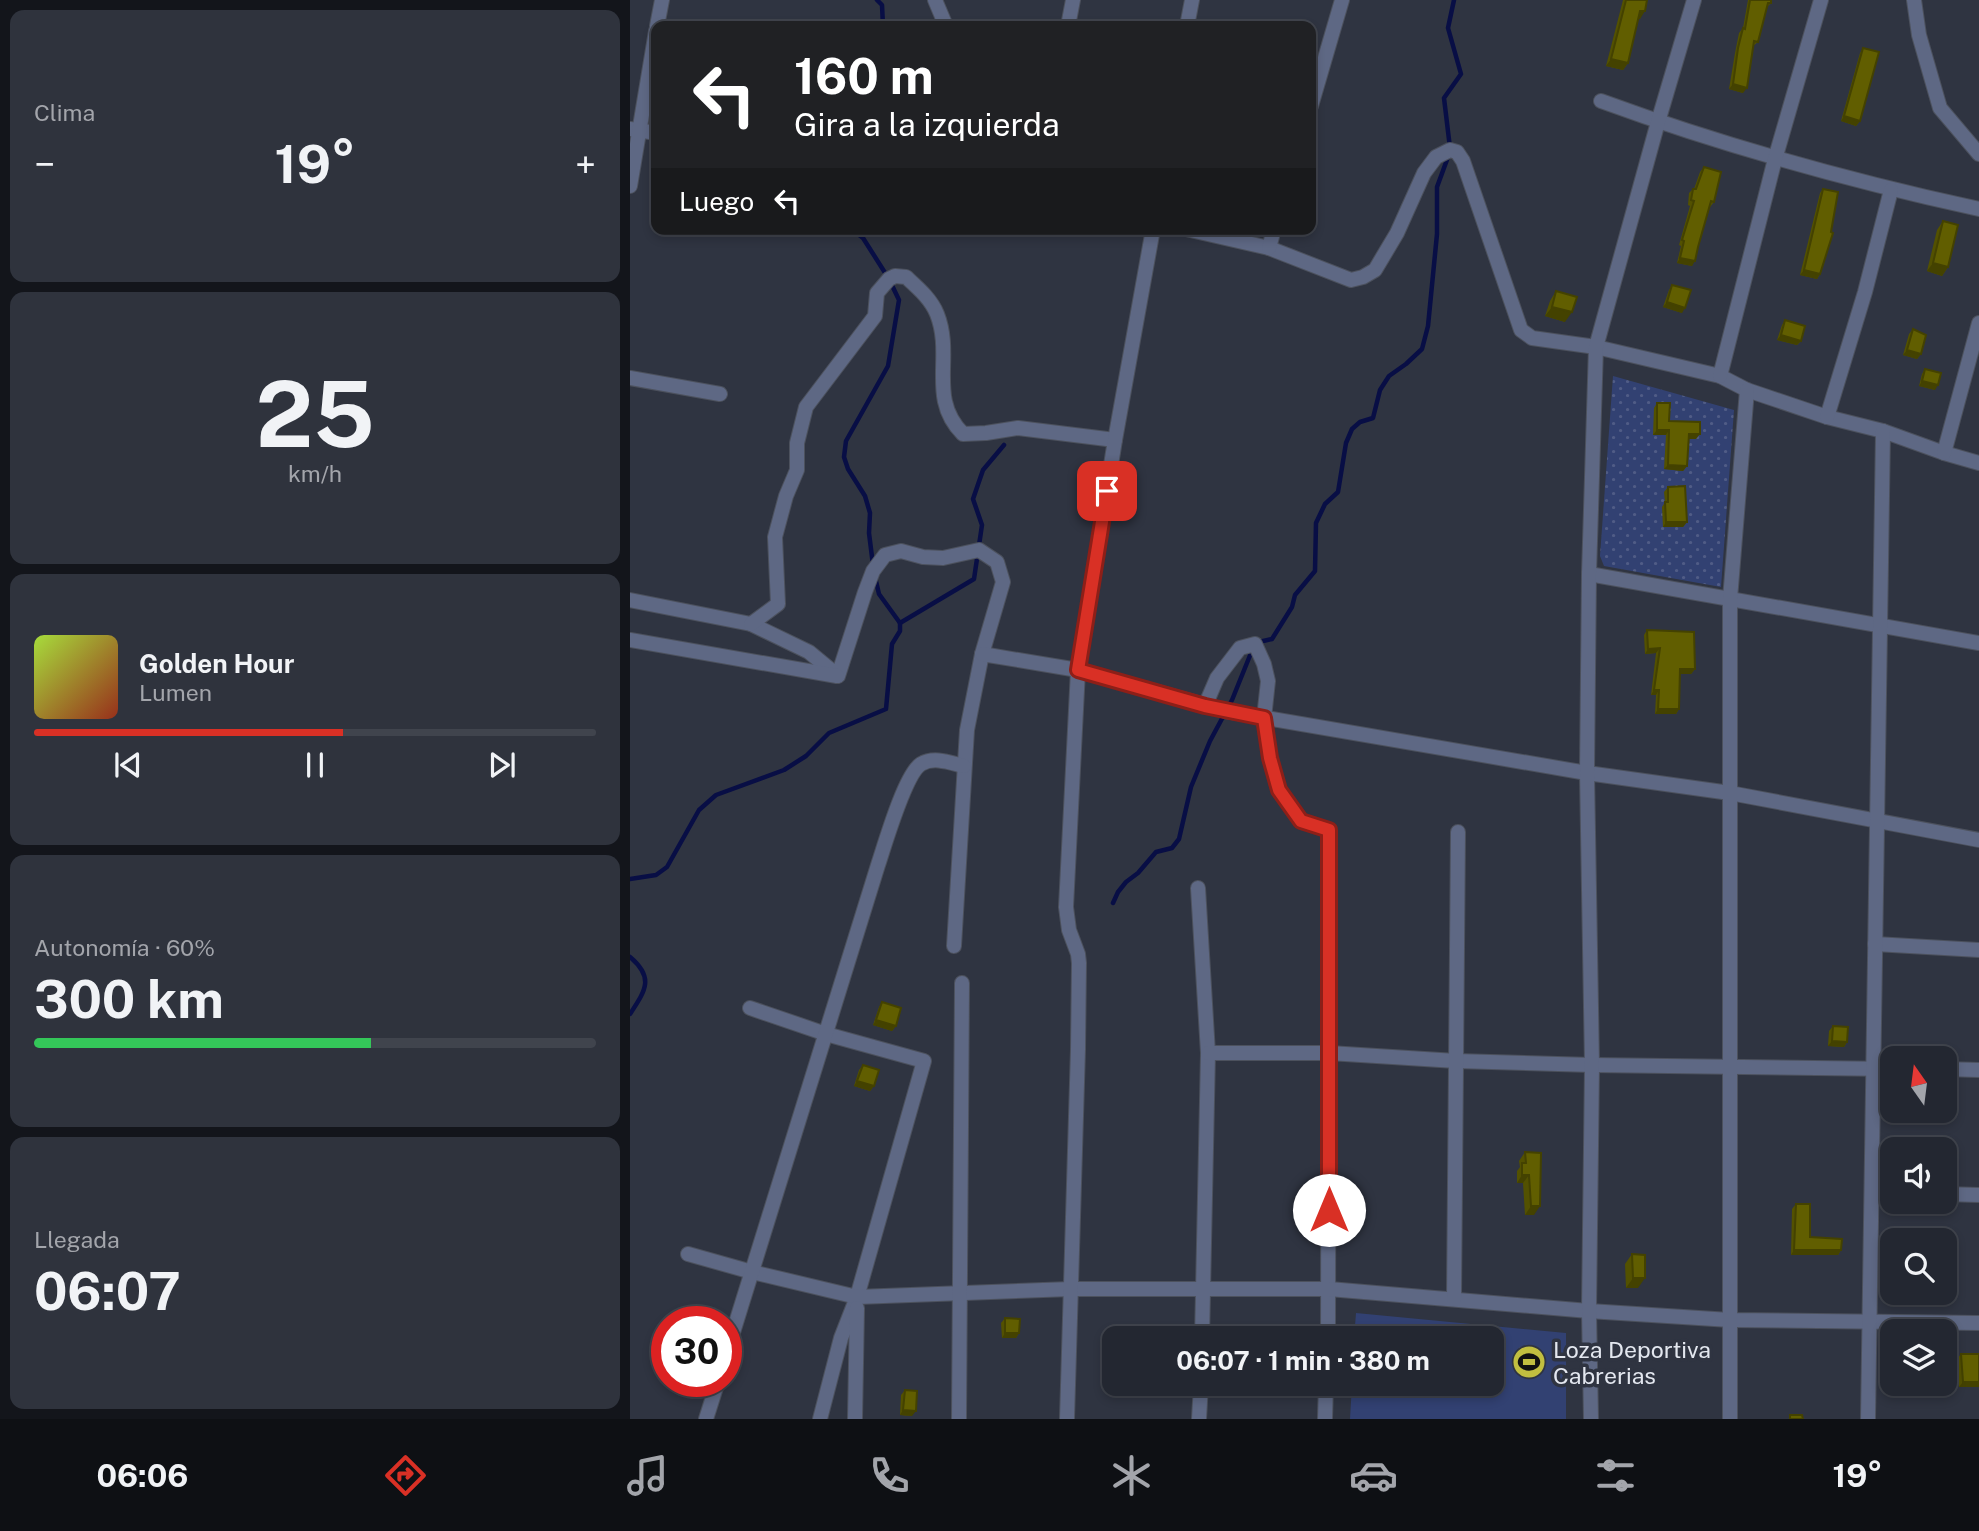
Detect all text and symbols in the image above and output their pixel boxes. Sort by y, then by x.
text: 160 m [794,47,934,105]
icon: left [679,49,770,140]
text: Clima [34,99,95,126]
text: Gira a la izquierda [794,106,1060,143]
text: 19° [274,134,356,195]
text: − [34,142,55,187]
text: + [575,142,596,187]
icon: left [768,182,806,220]
text: Luego [679,186,754,217]
text: 25 [255,361,375,467]
text: km/h [288,460,342,487]
pin [1077,461,1137,521]
icon: arrive [1088,472,1126,510]
text: Golden Hour [139,648,294,679]
text: Lumen [139,679,212,706]
icon: previous [109,746,147,784]
icon: pause [296,746,334,784]
icon: next [483,746,521,784]
text: Autonomía · 60% [34,934,215,961]
text: 300 km [34,969,224,1030]
north arrow [1880,1046,1956,1124]
map controls [1880,1046,1957,1396]
button: sound [1880,1137,1957,1214]
position arrow [1292,1173,1366,1247]
text: Llegada [34,1226,120,1253]
button: search [1880,1228,1957,1305]
text: 06:07 [34,1261,181,1322]
speed limit sign: 30 [651,1306,742,1397]
button: layers [1880,1319,1957,1396]
place label: Loza Deportiva Cabrerias [1553,1336,1711,1389]
sports icon: Loza Deportiva Cabrerias [1510,1343,1548,1381]
text: 06:07 · 1 min · 380 m [1176,1345,1430,1376]
icon: directions [381,1451,430,1500]
icon: music [623,1451,672,1500]
icon: phone [865,1451,914,1500]
icon: climate [1107,1451,1156,1500]
icon: car [1349,1451,1398,1500]
icon: filters [1591,1451,1640,1500]
text: 06:06 [96,1457,188,1494]
text: 19° [1833,1457,1882,1494]

